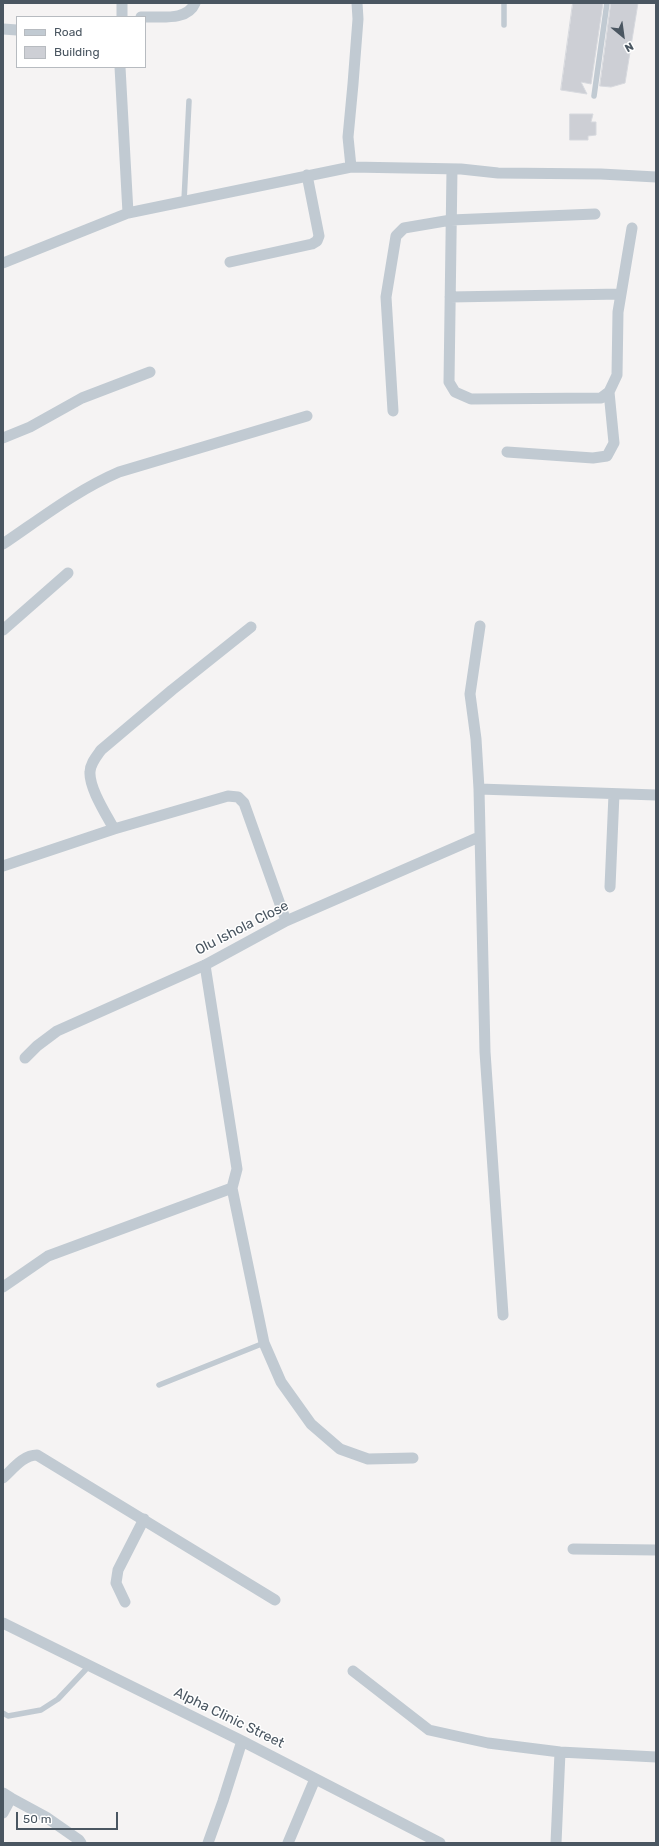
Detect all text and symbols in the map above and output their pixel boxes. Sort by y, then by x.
legend [16,16,146,68]
north arrow [603,16,643,56]
text: Road [54,25,82,39]
text: N [622,39,636,55]
text: Building [54,45,100,59]
street label: Olu Ishola Close [192,897,292,959]
street label: Alpha Clinic Street [171,1684,287,1752]
scale bar [18,1804,120,1830]
text: 50 m [23,1812,51,1826]

